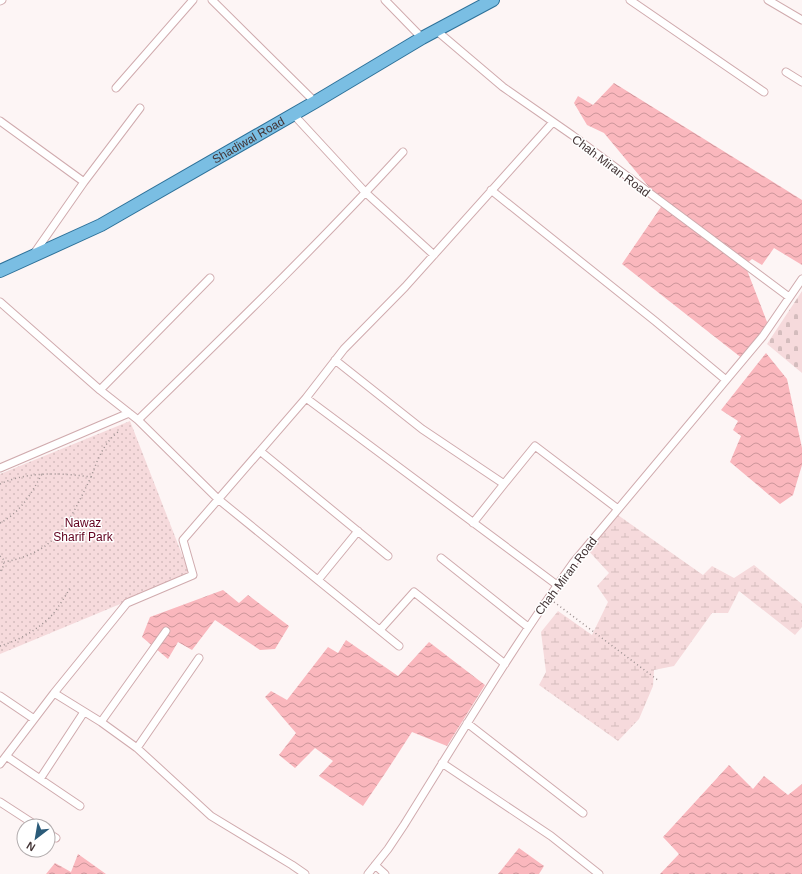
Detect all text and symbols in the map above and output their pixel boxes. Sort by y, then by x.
street label: Shadiwal Road [210,114,287,166]
street label: Chah Miran Road [569,132,653,200]
park label: Nawaz Sharif Park [53,516,114,544]
street label: Chah Miran Road [532,534,600,618]
north arrow [16,818,56,858]
text: N [24,839,37,854]

